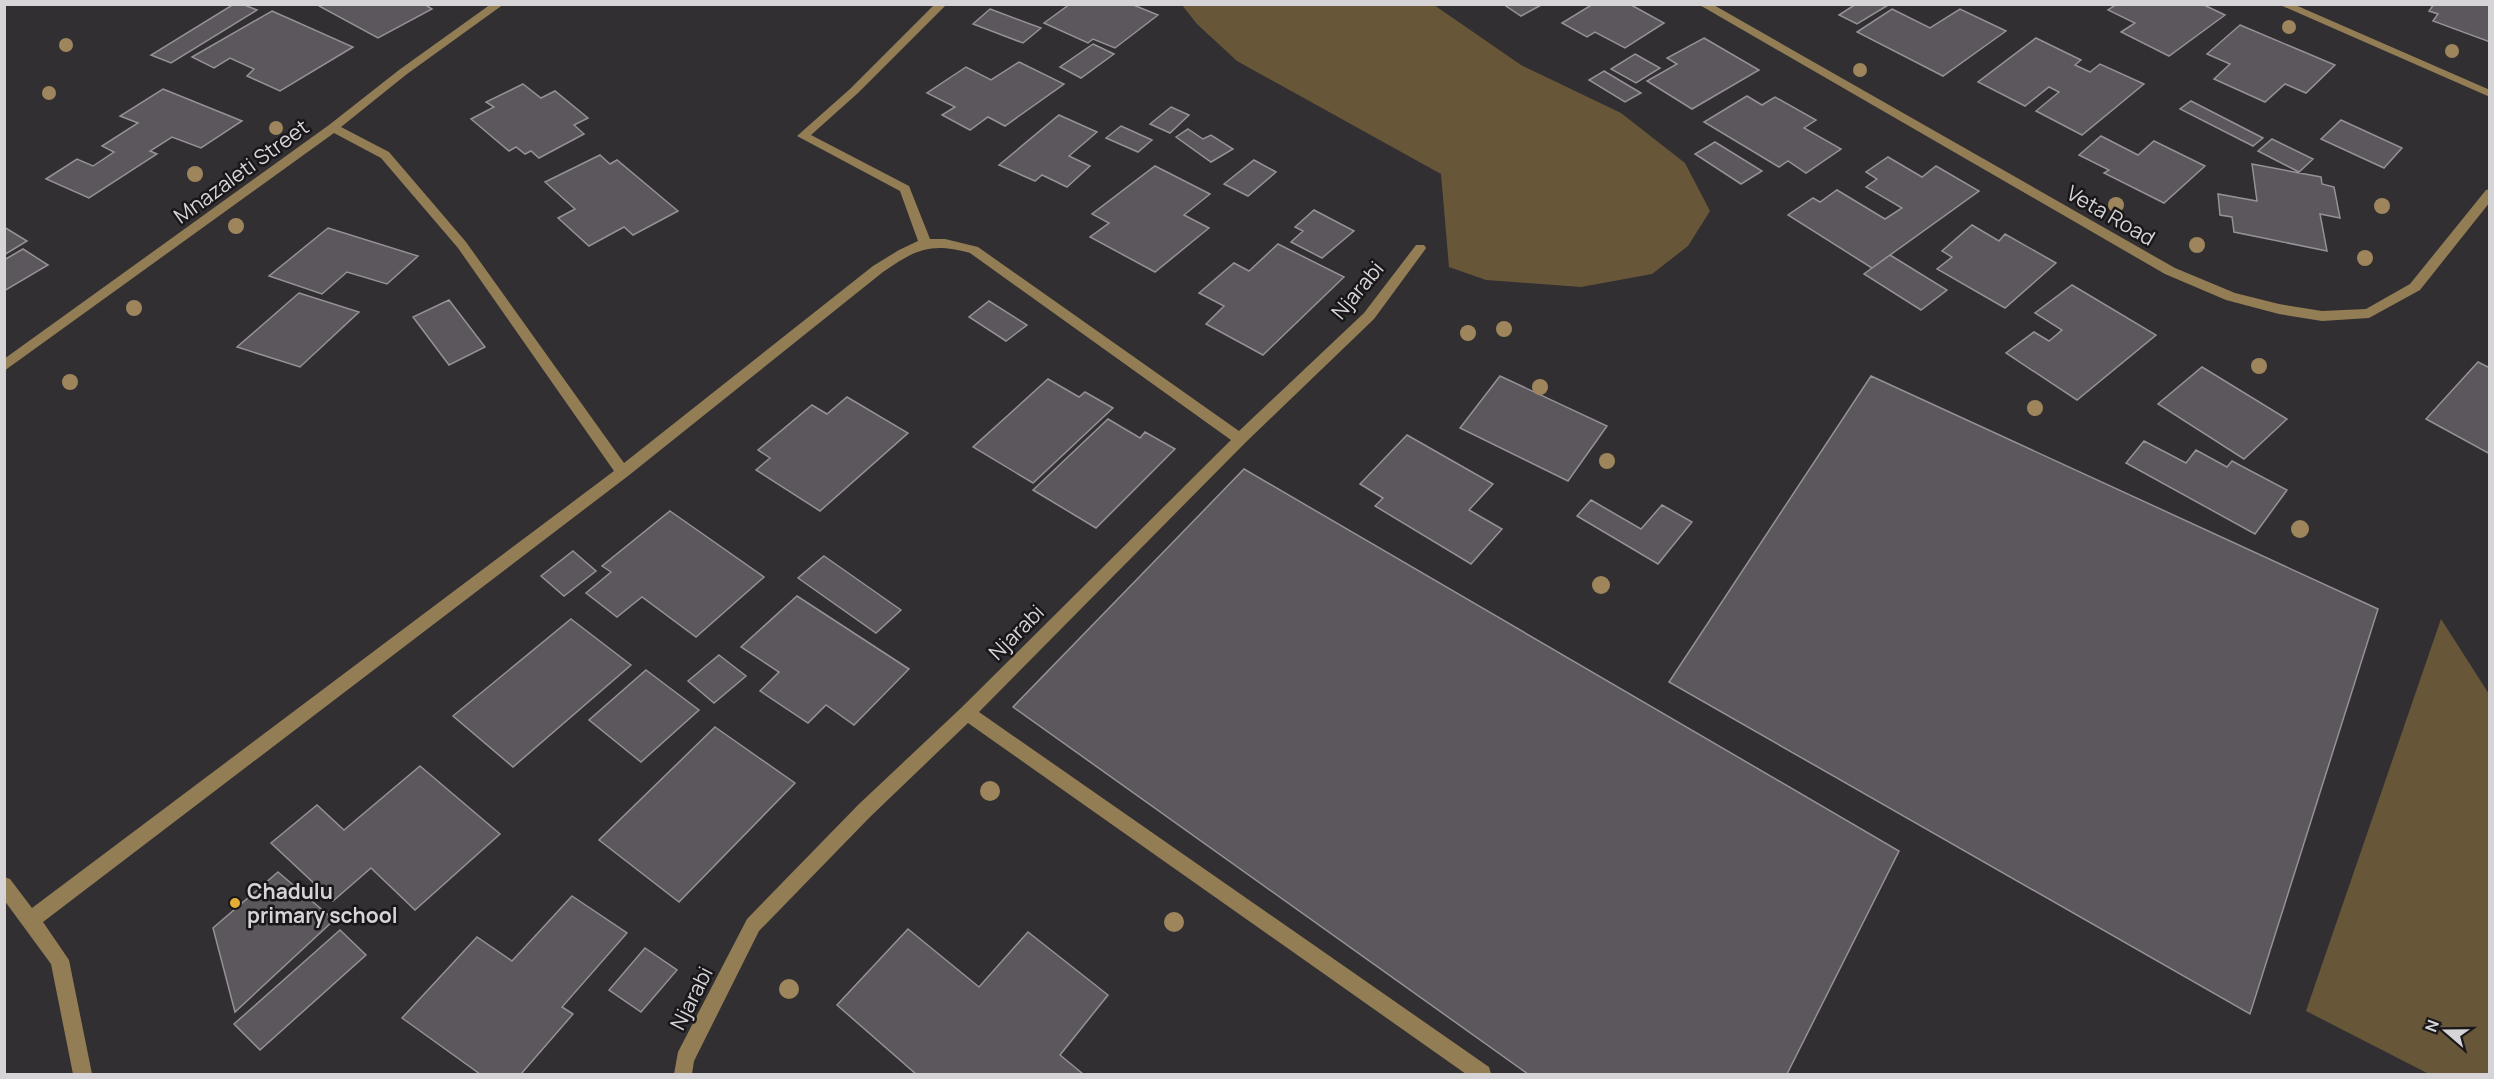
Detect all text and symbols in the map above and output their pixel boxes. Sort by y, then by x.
street label: Mnazaleti Street [168,113,314,229]
street label: Veta Road [2062,178,2160,252]
street label: Njarabi [1325,255,1389,325]
street label: Njarabi [982,598,1050,666]
place label: Chadulu primary school [247,877,398,929]
marker: Chadulu primary school [228,896,242,910]
street label: Njarabi [663,962,719,1034]
north arrow [2416,1001,2476,1061]
text: N [2420,1017,2444,1035]

